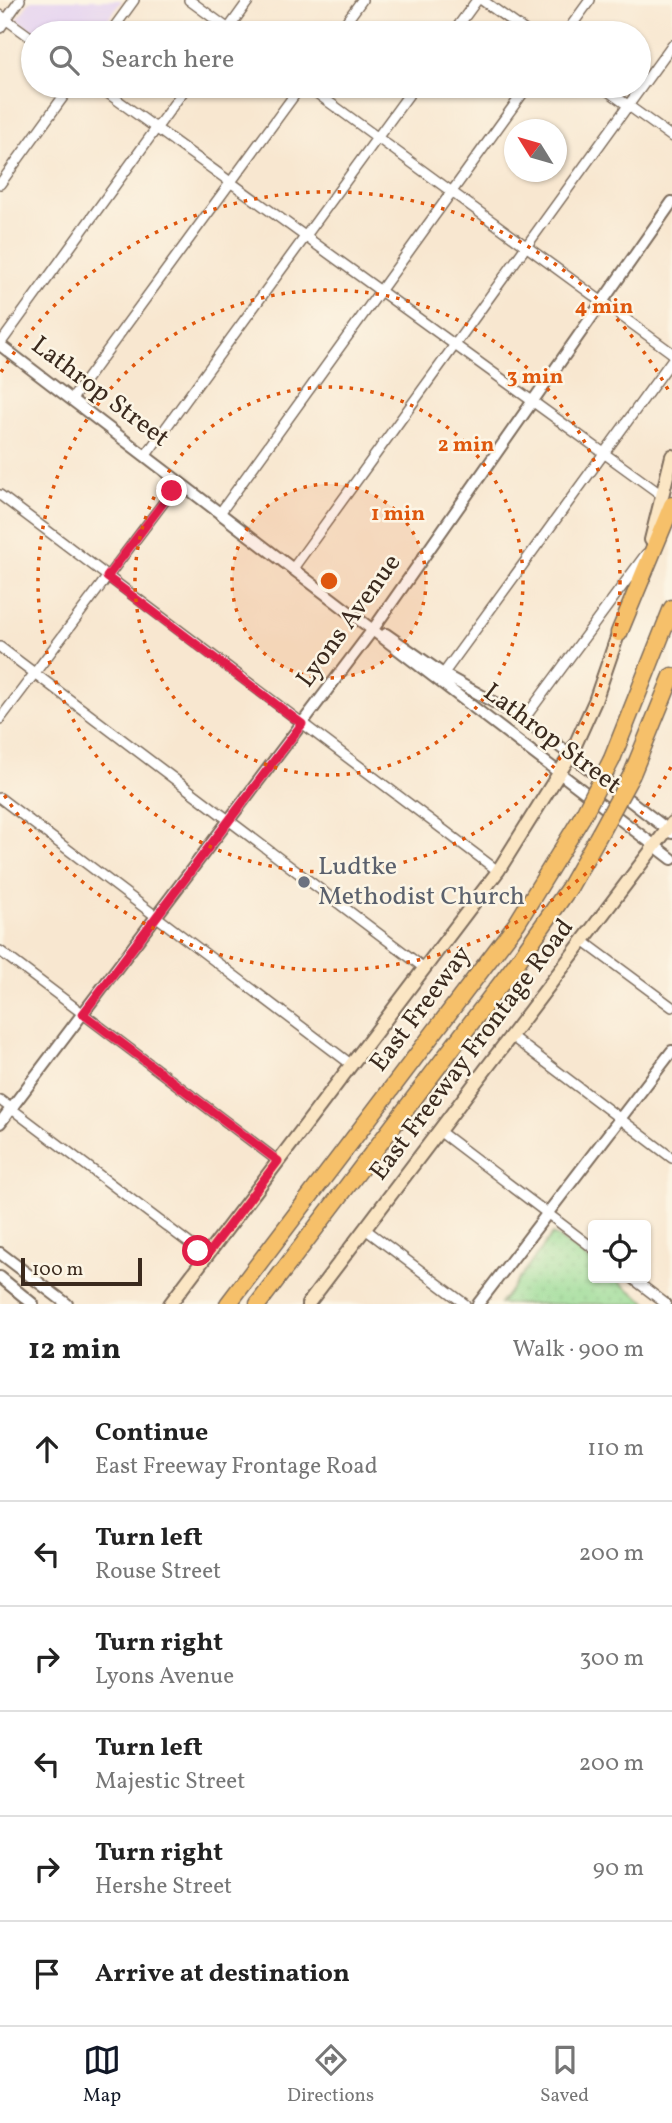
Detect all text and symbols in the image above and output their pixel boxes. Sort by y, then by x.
search box [21,21,651,98]
icon: search [45,41,83,79]
text: Search here [101,42,234,78]
north arrow [504,119,567,182]
text: 4 min [575,293,633,322]
street label: Lathrop Street [23,328,177,456]
text: 3 min [507,363,563,392]
text: 2 min [438,431,494,460]
route end [156,475,187,506]
text: 1 min [371,500,425,529]
street label: Lyons Avenue [288,547,410,695]
centre of rings [317,569,341,593]
street label: Lathrop Street [475,675,629,803]
place label: Ludtke Methodist Church [318,849,525,915]
marker: Ludtke Methodist Church [296,874,312,890]
street label: East Freeway Frontage Road [361,912,583,1188]
street label: East Freeway [362,938,480,1080]
map controls [588,1220,651,1283]
button: locate [588,1220,651,1283]
route start [182,1235,213,1266]
scale bar [21,1255,142,1287]
text: 100 m [32,1257,83,1283]
text: 12 min [28,1329,121,1371]
text: Walk · 900 m [513,1334,644,1366]
text: Continue [95,1415,208,1451]
icon: ahead [28,1430,66,1468]
text: 110 m [587,1433,644,1465]
text: East Freeway Frontage Road [95,1451,378,1483]
text: Turn left [95,1520,203,1556]
icon: left [28,1535,66,1573]
text: 200 m [579,1538,644,1570]
text: Rouse Street [95,1556,221,1588]
text: Turn right [95,1625,223,1661]
icon: right [28,1640,66,1678]
text: 300 m [580,1643,644,1675]
text: Lyons Avenue [95,1661,234,1693]
text: Turn left [95,1730,203,1766]
icon: left [28,1745,66,1783]
text: 200 m [579,1748,644,1780]
text: Majestic Street [95,1766,245,1798]
text: Turn right [95,1835,223,1871]
icon: right [28,1850,66,1888]
text: 90 m [593,1853,644,1885]
text: Hershe Street [95,1871,232,1903]
icon: arrive [28,1955,66,1993]
text: Arrive at destination [95,1956,350,1992]
tab: Map [83,2041,121,2109]
tab: Directions [287,2041,374,2109]
tab: Saved [540,2041,589,2109]

